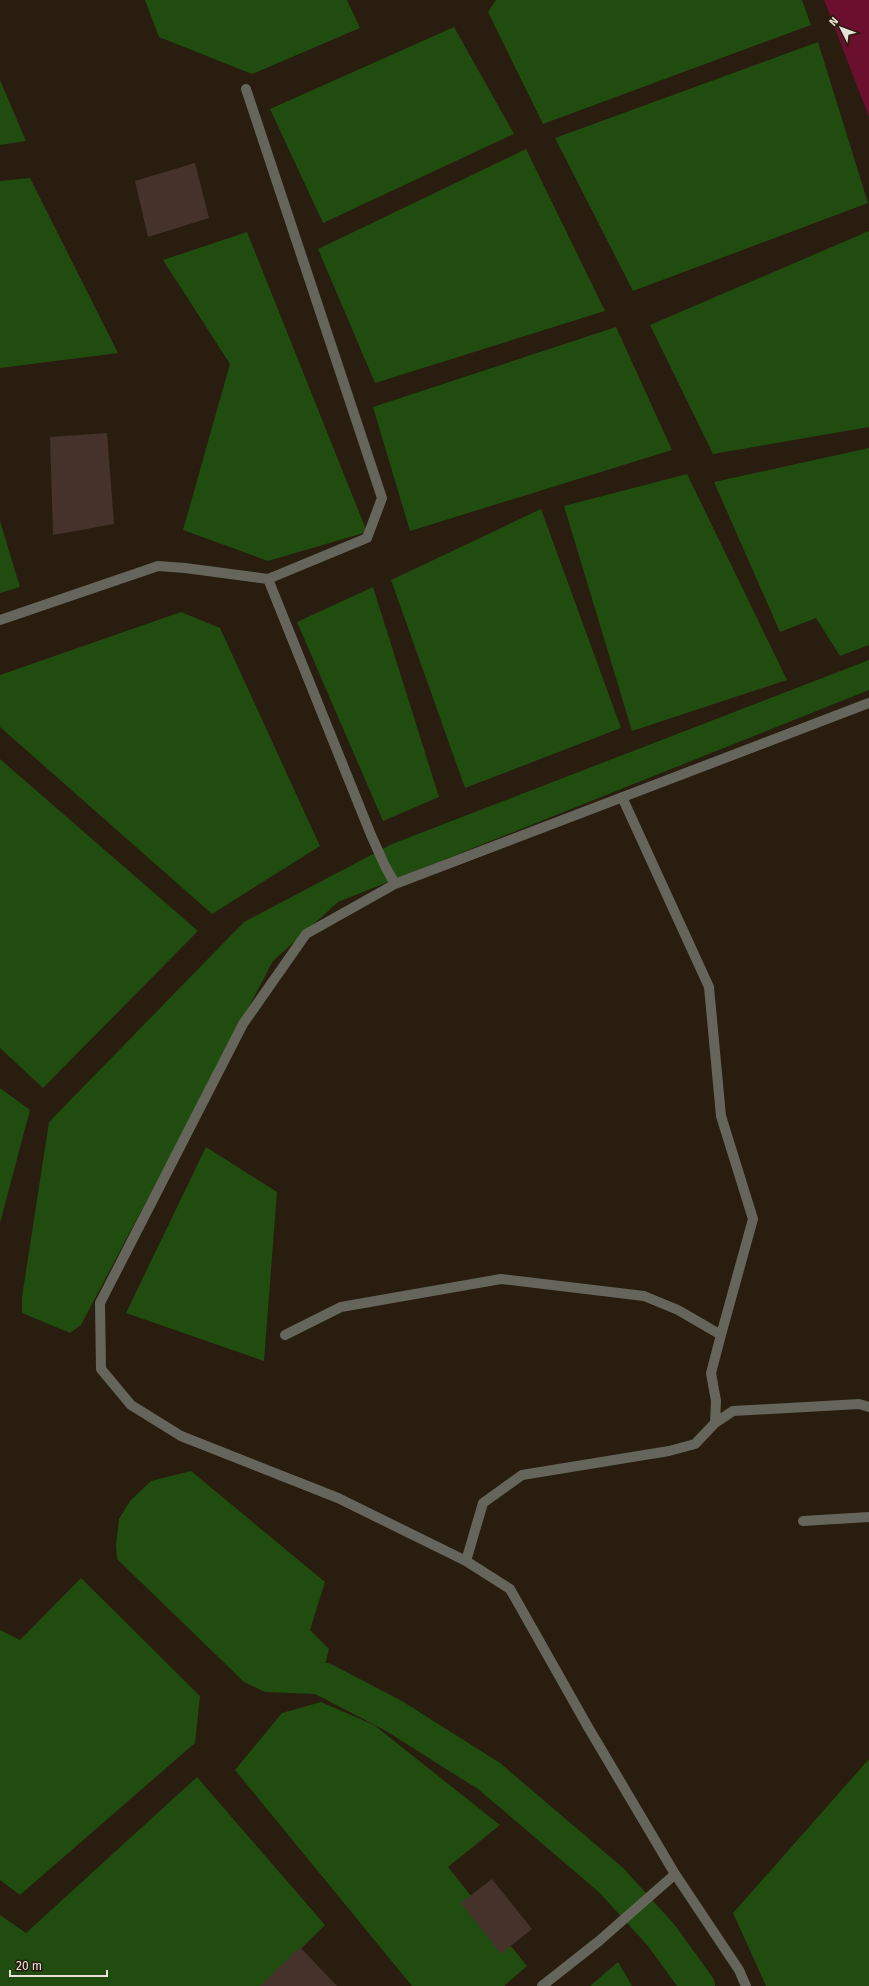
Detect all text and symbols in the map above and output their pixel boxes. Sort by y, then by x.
north arrow [821,8,861,48]
text: N [827,15,841,29]
scale bar [10,1952,107,1978]
text: 20 m [16,1959,42,1973]

